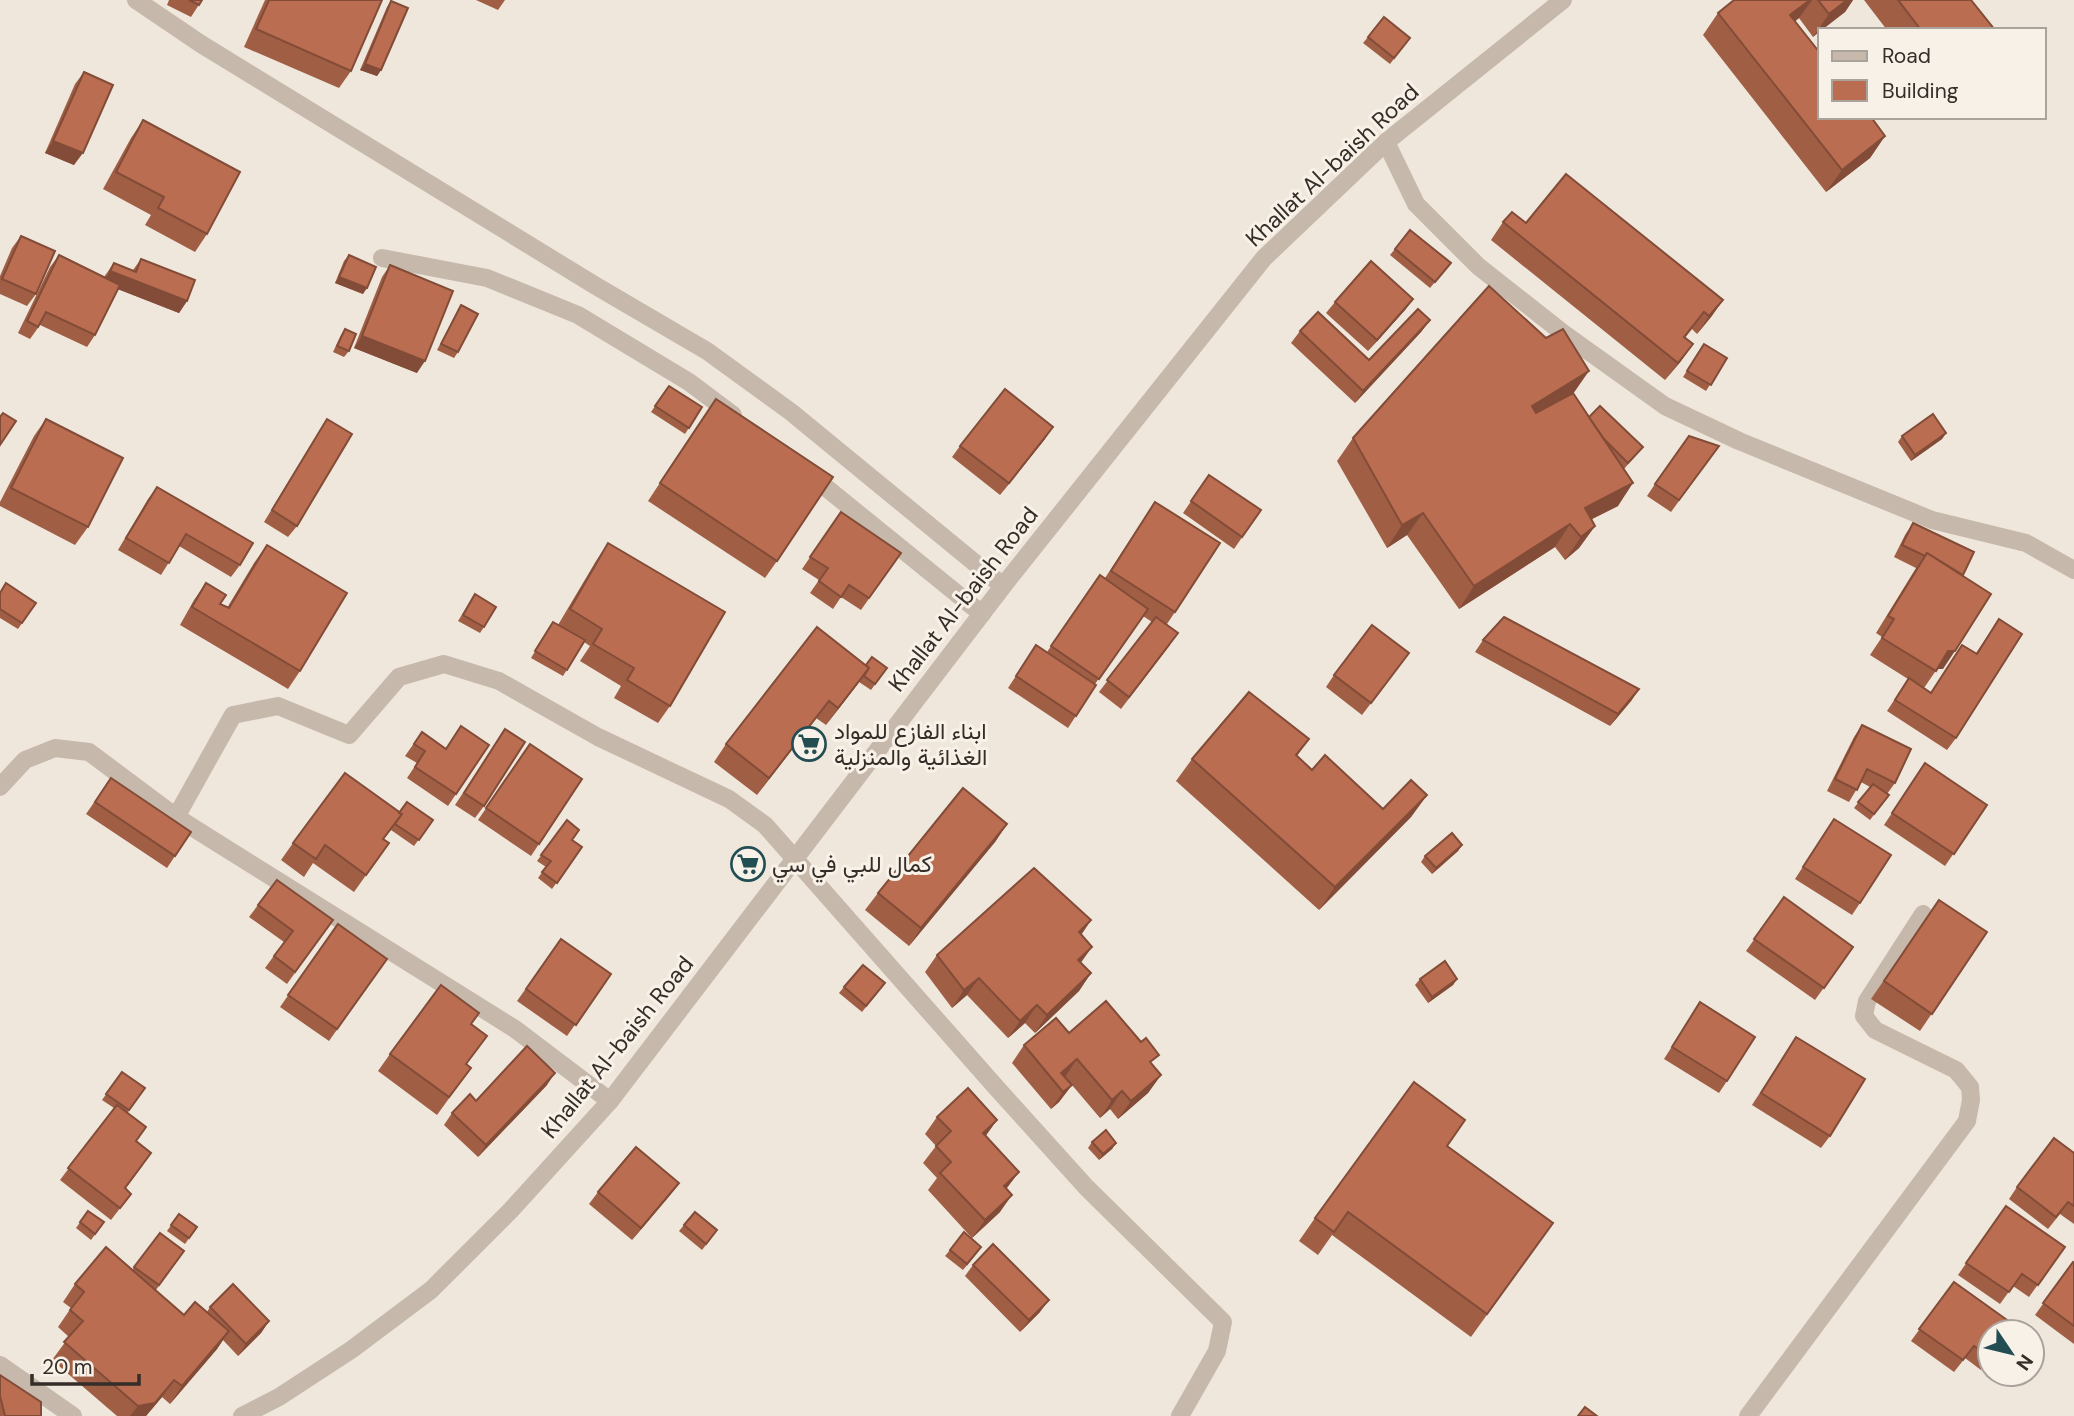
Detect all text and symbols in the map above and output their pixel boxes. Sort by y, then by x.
legend [1818,28,2046,119]
text: Road [1882,42,1931,70]
street label: Khallat Al-baish Road [1239,77,1425,253]
text: Building [1882,77,1959,105]
street label: Khallat Al-baish Road [881,501,1045,697]
place label: ابناء الفازع للمواد الغذائية والمنزلية [834,716,987,772]
supermarket icon: ابناء الفازع للمواد الغذائية والمنزلية [790,725,828,763]
supermarket icon: كمال للبي في سي [729,845,767,883]
place label: كمال للبي في سي [772,849,932,883]
street label: Khallat Al-baish Road [534,950,700,1144]
north arrow [1976,1318,2046,1388]
scale bar [32,1342,138,1386]
text: N [2010,1350,2039,1375]
text: 20 m [42,1353,93,1381]

